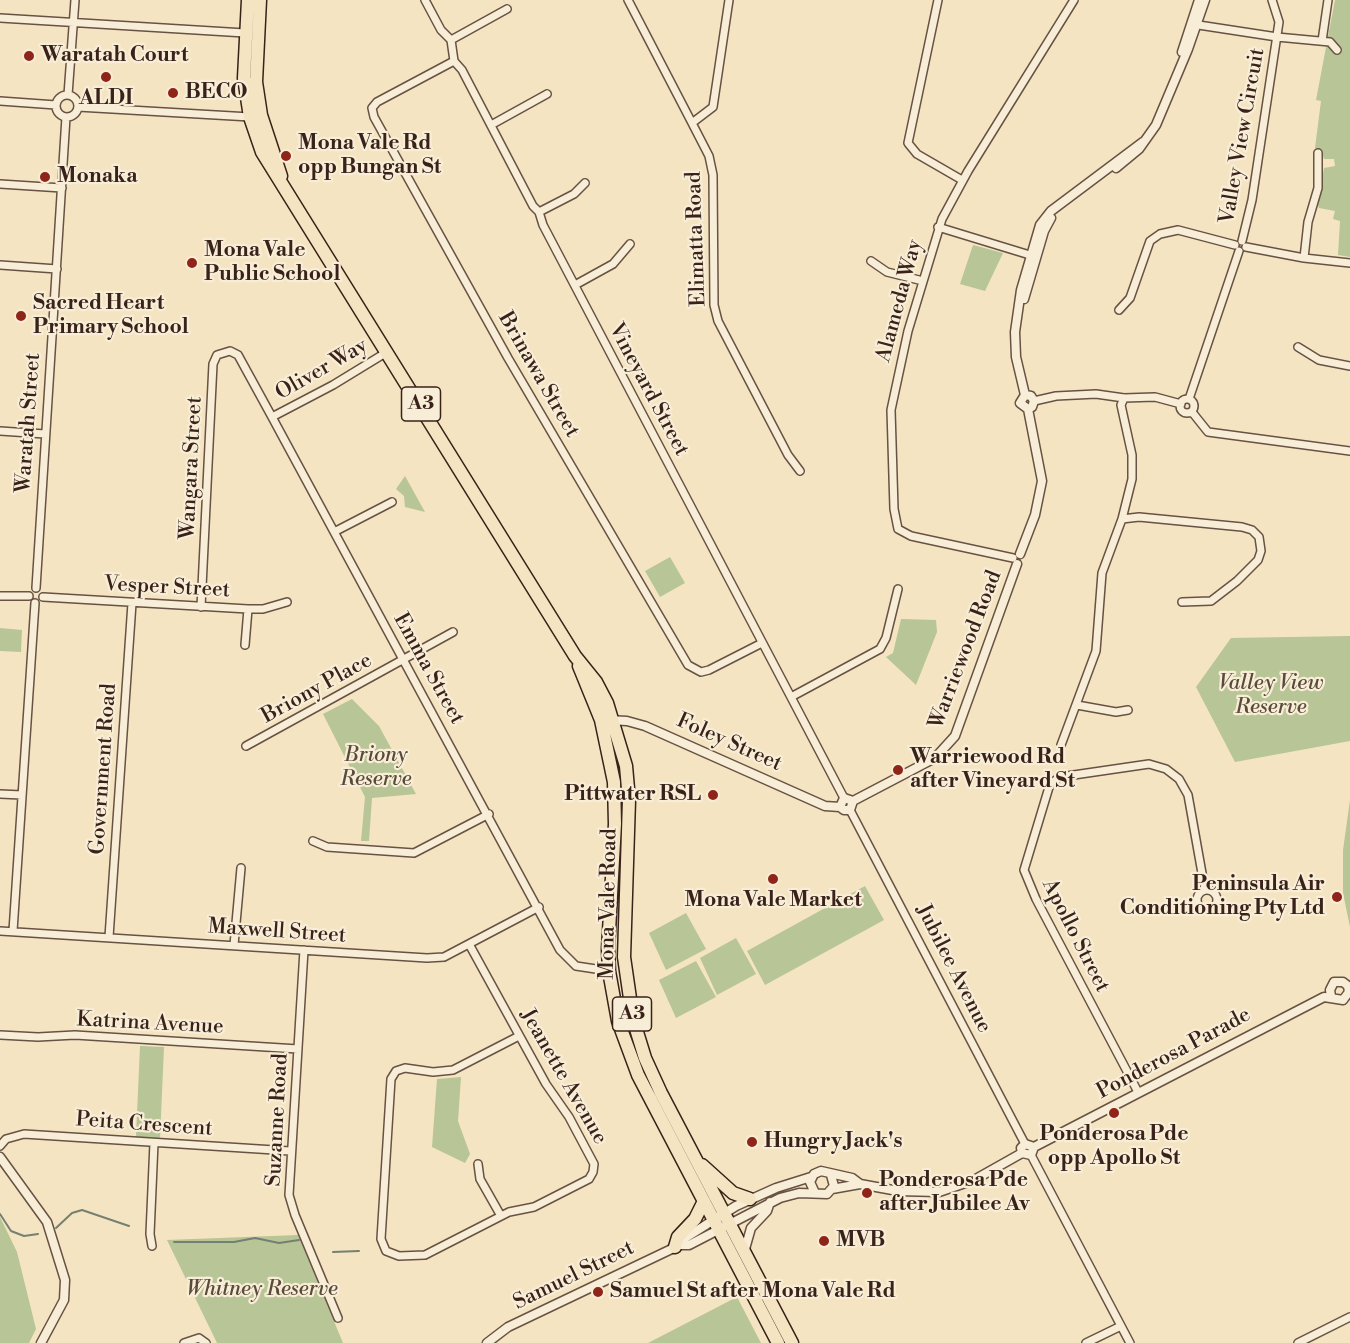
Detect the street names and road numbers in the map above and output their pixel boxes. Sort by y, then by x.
street label: Valley View Circuit [1215,46,1271,226]
street label: Elimatta Road [682,171,712,307]
street label: Alameda Way [872,237,928,365]
street label: Brinawa Street [492,308,584,442]
street label: Vineyard Street [602,319,694,461]
street label: Oliver Way [272,334,372,406]
street label: Waratah Street [12,352,46,494]
road number: A3 [402,387,440,421]
street label: Wangara Street [176,396,208,540]
street label: Warriewood Road [924,567,1008,733]
street label: Vesper Street [103,572,231,604]
street label: Emma Street [387,609,469,729]
street label: Briony Place [257,648,377,730]
street label: Government Road [85,683,123,855]
street label: Foley Street [673,709,785,777]
street label: Mona Vale Road [595,828,623,980]
street label: Apollo Street [1036,875,1114,997]
street label: Jubilee Avenue [910,901,996,1037]
street label: Maxwell Street [207,915,347,949]
road number: A3 [612,997,652,1031]
street label: Ponderosa Parade [1093,1003,1255,1105]
street label: Jeanette Avenue [514,1005,612,1149]
street label: Katrina Avenue [76,1008,224,1040]
street label: Suzanne Road [262,1053,294,1187]
street label: Peita Crescent [75,1108,213,1142]
street label: Samuel Street [510,1236,638,1316]

